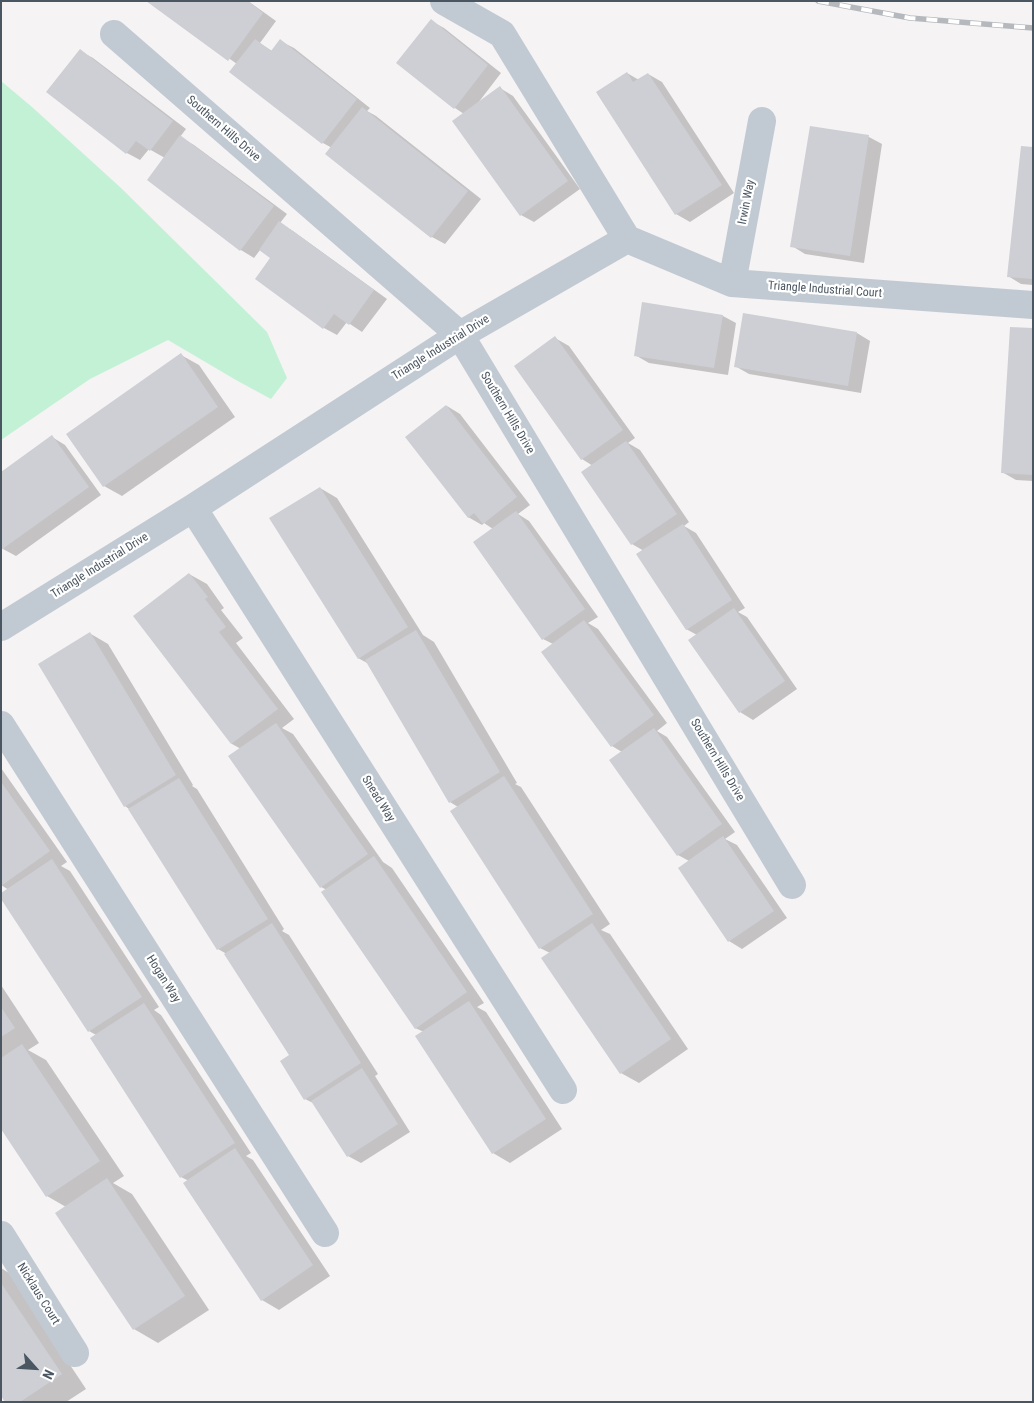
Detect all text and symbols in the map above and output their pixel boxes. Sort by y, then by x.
street label: Southern Hills Drive [183,93,263,165]
street label: Irwin Way [736,178,758,226]
street label: Triangle Industrial Court [768,279,882,301]
street label: Triangle Industrial Drive [390,312,492,384]
street label: Southern Hills Drive [477,369,537,457]
street label: Triangle Industrial Drive [49,530,151,602]
street label: Southern Hills Drive [687,716,747,804]
street label: Snead Way [358,773,398,825]
street label: Hogan Way [143,953,183,1005]
street label: Nicklaus Court [13,1261,63,1327]
north arrow [10,1343,60,1393]
text: N [39,1367,58,1382]

